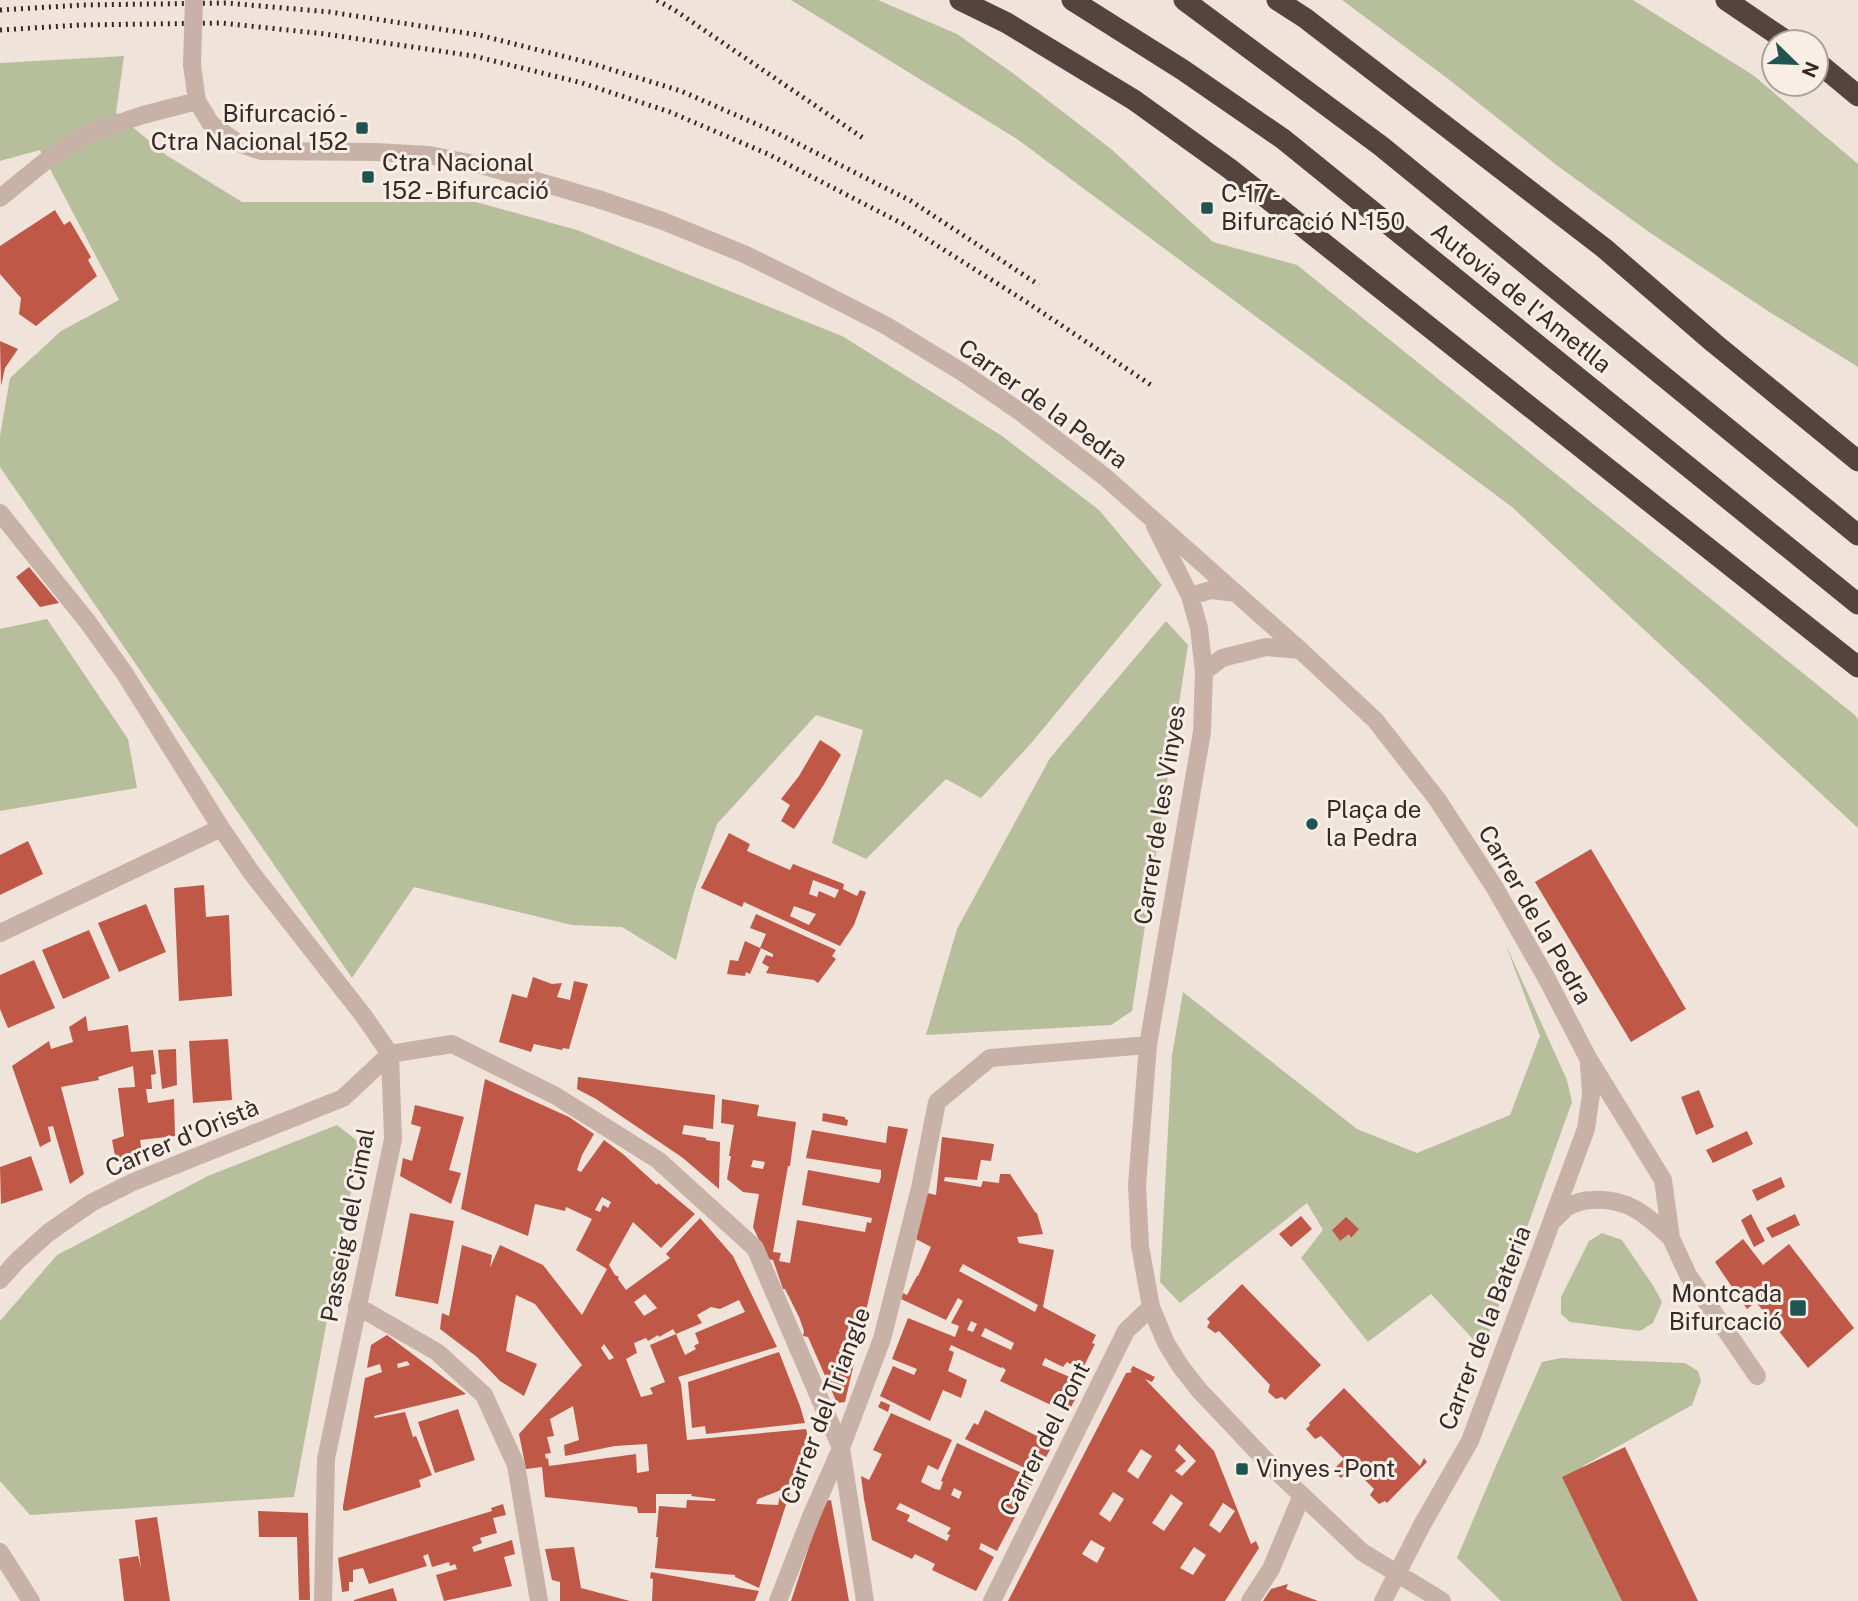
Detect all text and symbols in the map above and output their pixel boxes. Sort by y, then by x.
north arrow [1760,28,1830,98]
text: N [1798,59,1824,81]
place label: Bifurcació - Ctra Nacional 152 [151,99,348,155]
marker: Bifurcació - Ctra Nacional 152 [354,120,370,136]
place label: Ctra Nacional 152 - Bifurcació [382,148,549,204]
marker: Ctra Nacional 152 - Bifurcació [360,169,376,185]
place label: C-17 - Bifurcació N-150 [1221,179,1405,235]
marker: C-17 - Bifurcació N-150 [1199,200,1215,216]
street label: Autovia de l'Ametlla [1426,216,1617,378]
street label: Carrer de la Pedra [954,333,1133,474]
street label: Carrer de les Vinyes [1128,703,1190,927]
place label: Plaça de la Pedra [1326,795,1421,851]
marker: Plaça de la Pedra [1304,816,1320,832]
street label: Carrer de la Pedra [1473,820,1598,1009]
street label: Carrer d'Oristà [101,1092,263,1182]
street label: Passeig del Cimal [314,1125,380,1324]
street label: Carrer de la Bateria [1432,1222,1536,1434]
place label: Montcada Bifurcació [1669,1279,1782,1335]
marker: Montcada Bifurcació [1788,1298,1808,1318]
street label: Carrer del Triangle [775,1303,876,1508]
street label: Carrer del Pont [993,1357,1095,1520]
place label: Vinyes - Pont [1256,1454,1395,1482]
marker: Vinyes - Pont [1234,1461,1250,1477]

